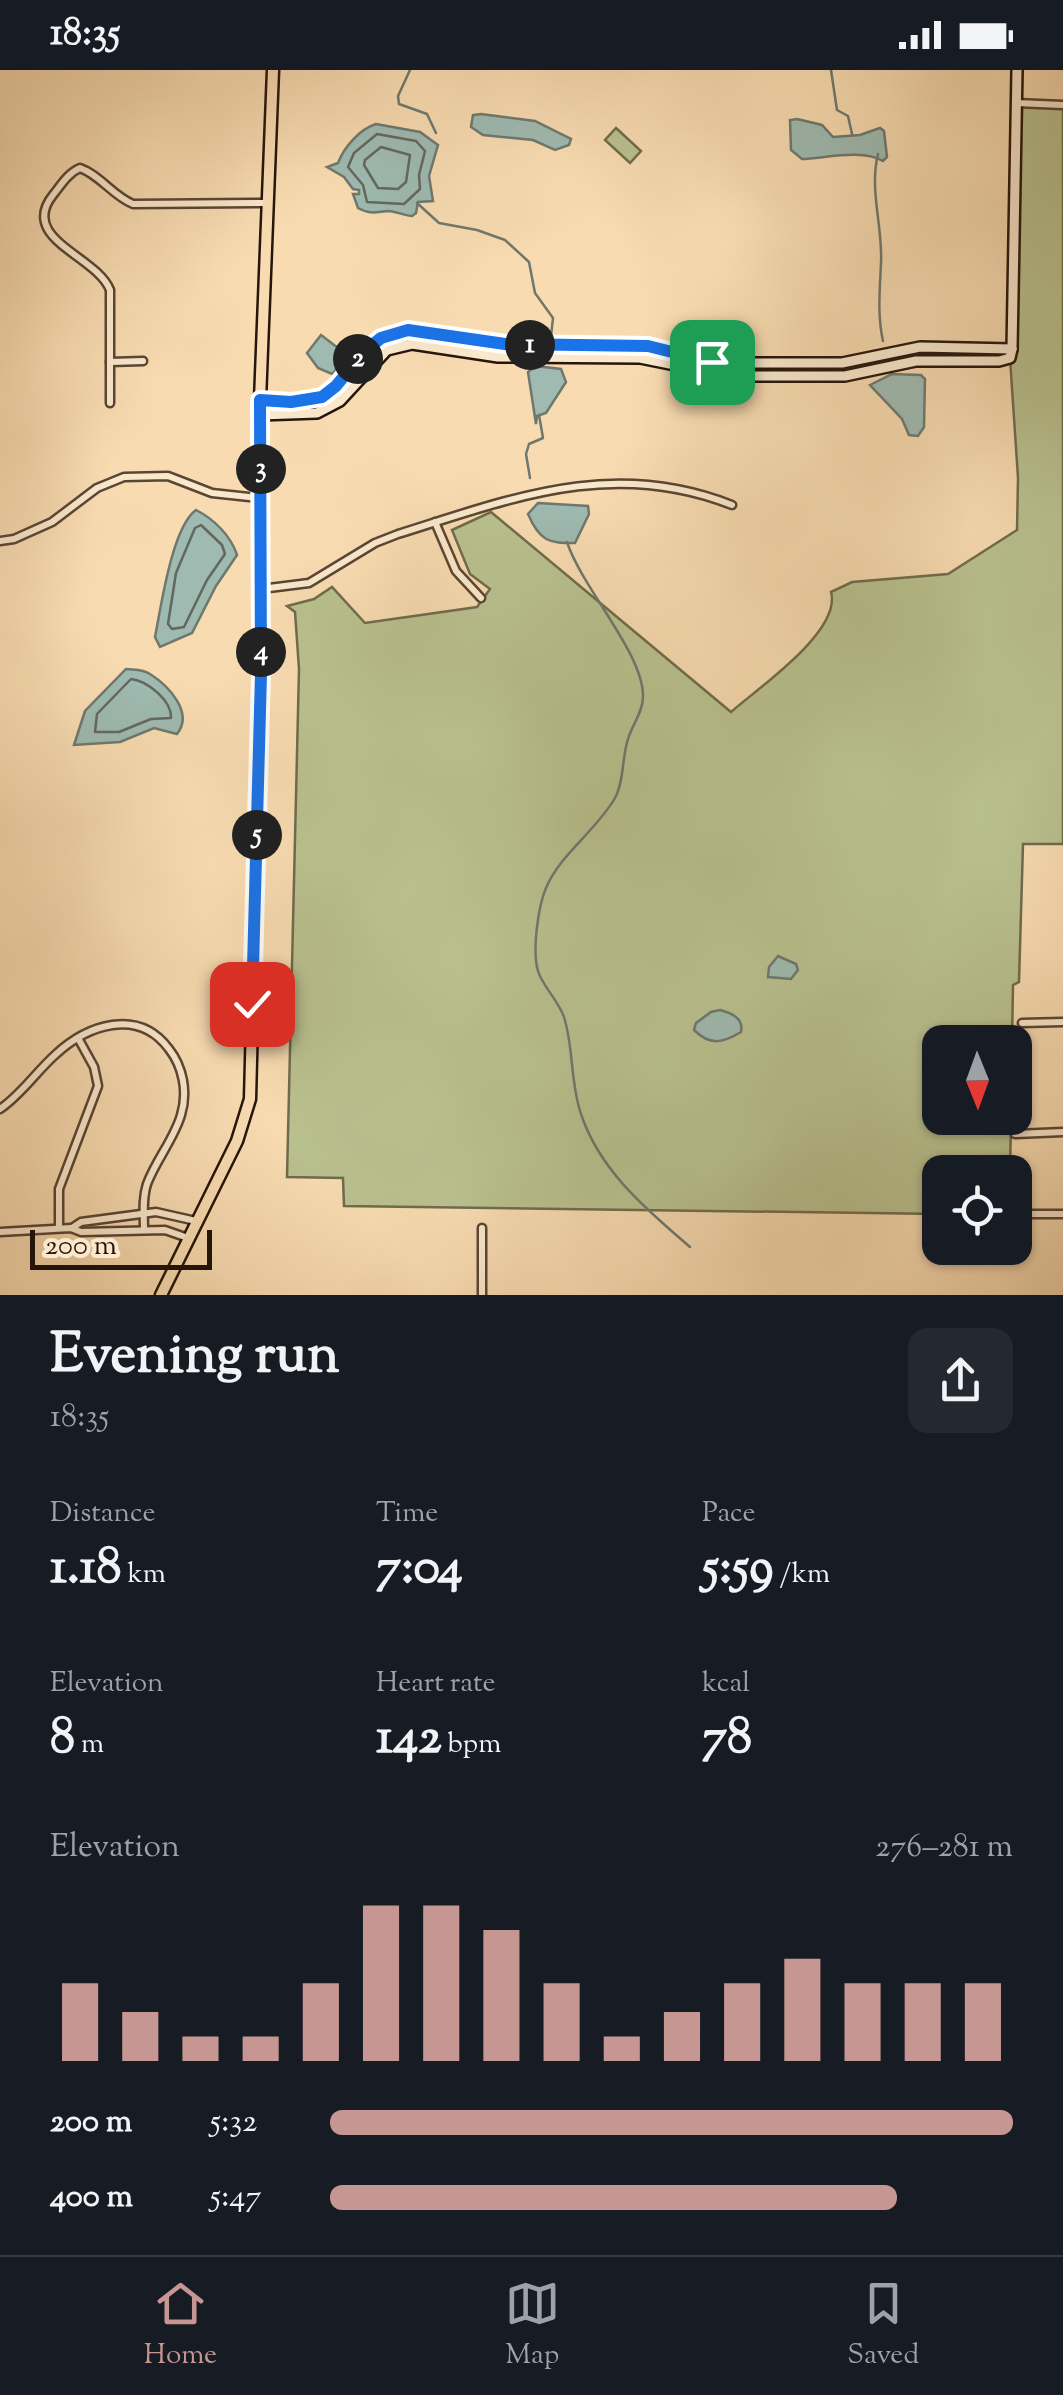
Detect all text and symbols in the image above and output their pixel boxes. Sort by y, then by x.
text: 18:35 [50,8,120,62]
pin: 1 [505,320,555,370]
pin [670,320,755,405]
text: 1 [525,325,535,365]
pin: 2 [333,334,383,384]
icon: arrive [685,335,740,390]
text: 2 [351,339,365,379]
pin: 3 [236,444,286,494]
text: 3 [255,449,267,489]
pin: 4 [236,627,286,677]
text: 4 [254,632,268,672]
pin: 5 [232,810,282,860]
text: 5 [252,815,262,855]
pin [210,962,295,1047]
icon: check [225,977,280,1032]
north arrow [922,1025,1032,1135]
map controls [922,1025,1032,1265]
button: locate [922,1155,1032,1265]
scale bar [30,1225,212,1270]
text: 200 m [45,1227,117,1267]
text: Evening run [50,1318,339,1397]
button: share [908,1328,1013,1433]
text: 18:35 [50,1395,109,1441]
text: Distance [50,1494,156,1534]
text: Time [376,1494,438,1534]
text: Pace [702,1494,756,1534]
text: 1.18 [50,1534,122,1606]
text: 7:04 [376,1534,463,1606]
text: 5:59 [702,1534,774,1606]
text: km [122,1555,166,1595]
text: /km [774,1555,830,1595]
text: Elevation [50,1664,164,1704]
text: Heart rate [376,1664,496,1704]
text: kcal [702,1664,750,1704]
text: 8 [50,1704,75,1776]
text: 142 [376,1704,442,1776]
text: 78 [702,1704,752,1776]
text: m [75,1725,104,1765]
text: bpm [442,1725,501,1765]
text: Elevation [50,1825,180,1871]
text: 276–281 m [875,1825,1013,1871]
text: 200 m [50,2100,132,2146]
text: 5:32 [210,2100,257,2146]
text: 400 m [50,2175,133,2221]
text: 5:47 [210,2175,261,2221]
tab: Home [144,2276,217,2376]
tab: Map [505,2276,560,2376]
tab: Saved [847,2276,919,2376]

